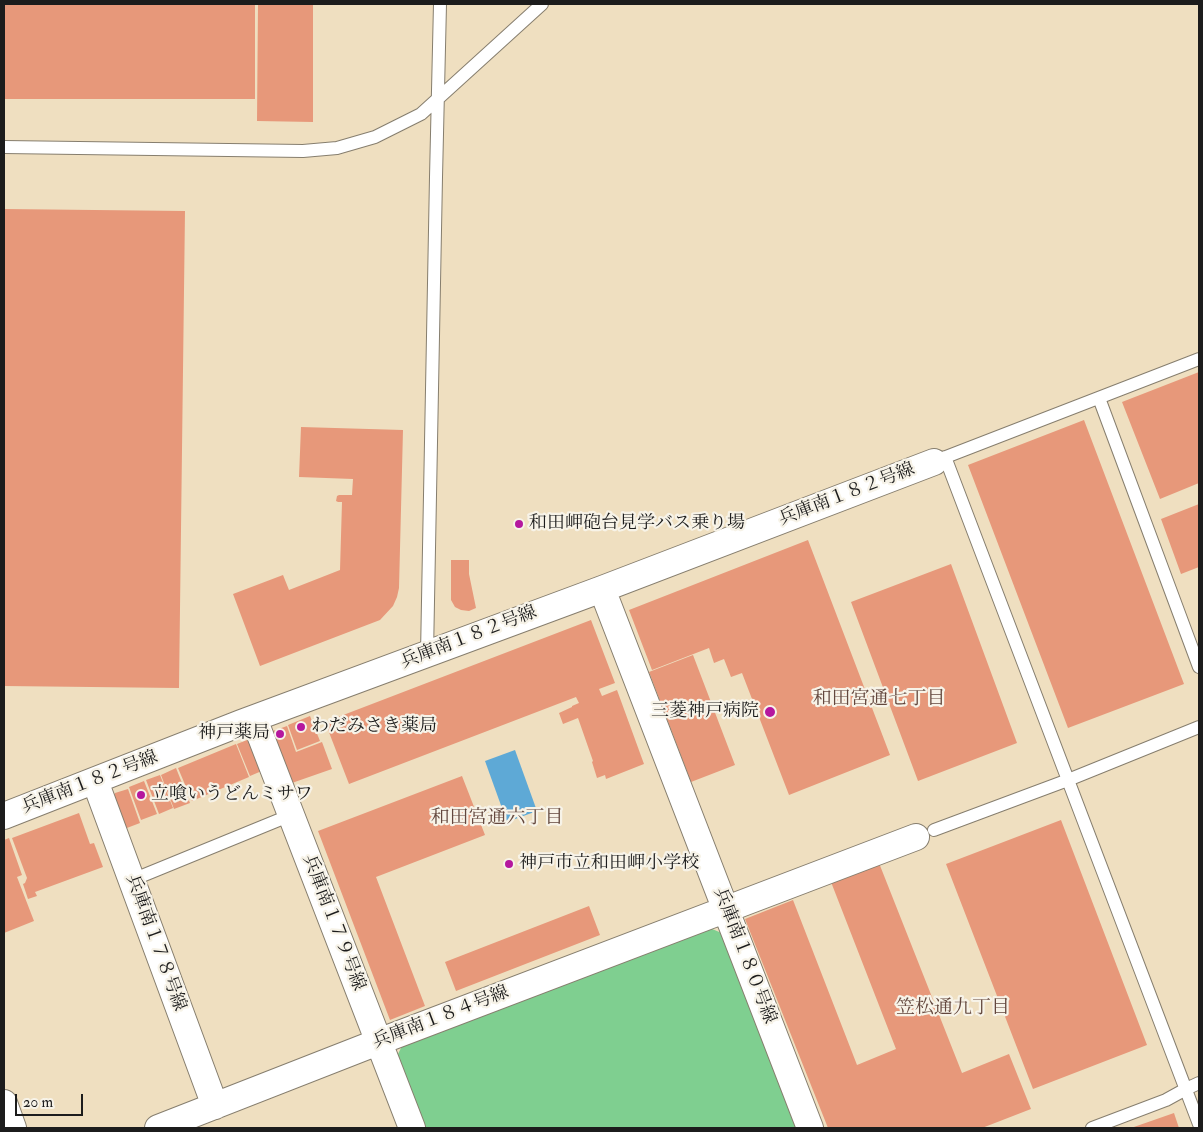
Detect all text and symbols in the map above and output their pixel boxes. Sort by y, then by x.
street label: 兵庫南１８２号線 [776,459,918,531]
place label: 和田岬砲台見学バス乗り場 [529,513,745,535]
marker: 和田岬砲台見学バス乗り場 [513,518,525,530]
street label: 兵庫南１８２号線 [398,602,540,674]
district label: 和田宮通七丁目 [813,689,945,711]
place label: 三菱神戸病院 [651,701,759,723]
marker: 三菱神戸病院 [763,705,777,719]
place label: わだみさき薬局 [311,716,437,738]
marker: わだみさき薬局 [295,721,307,733]
place label: 神戸薬局 [198,723,270,745]
marker: 神戸薬局 [274,728,286,740]
street label: 兵庫南１８２号線 [19,747,161,819]
place label: 立喰いうどんミサワ [151,784,313,806]
marker: 立喰いうどんミサワ [135,789,147,801]
district label: 和田宮通六丁目 [431,808,563,830]
street label: 兵庫南１７９号線 [297,852,369,994]
place label: 神戸市立和田岬小学校 [519,853,699,875]
marker: 神戸市立和田岬小学校 [503,858,515,870]
street label: 兵庫南１７８号線 [120,872,190,1014]
street label: 兵庫南１８０号線 [708,885,780,1027]
street label: 兵庫南１８４号線 [370,982,512,1054]
district label: 笠松通九丁目 [896,998,1010,1020]
scale bar [18,1084,85,1116]
text: 20 m [23,1093,53,1112]

